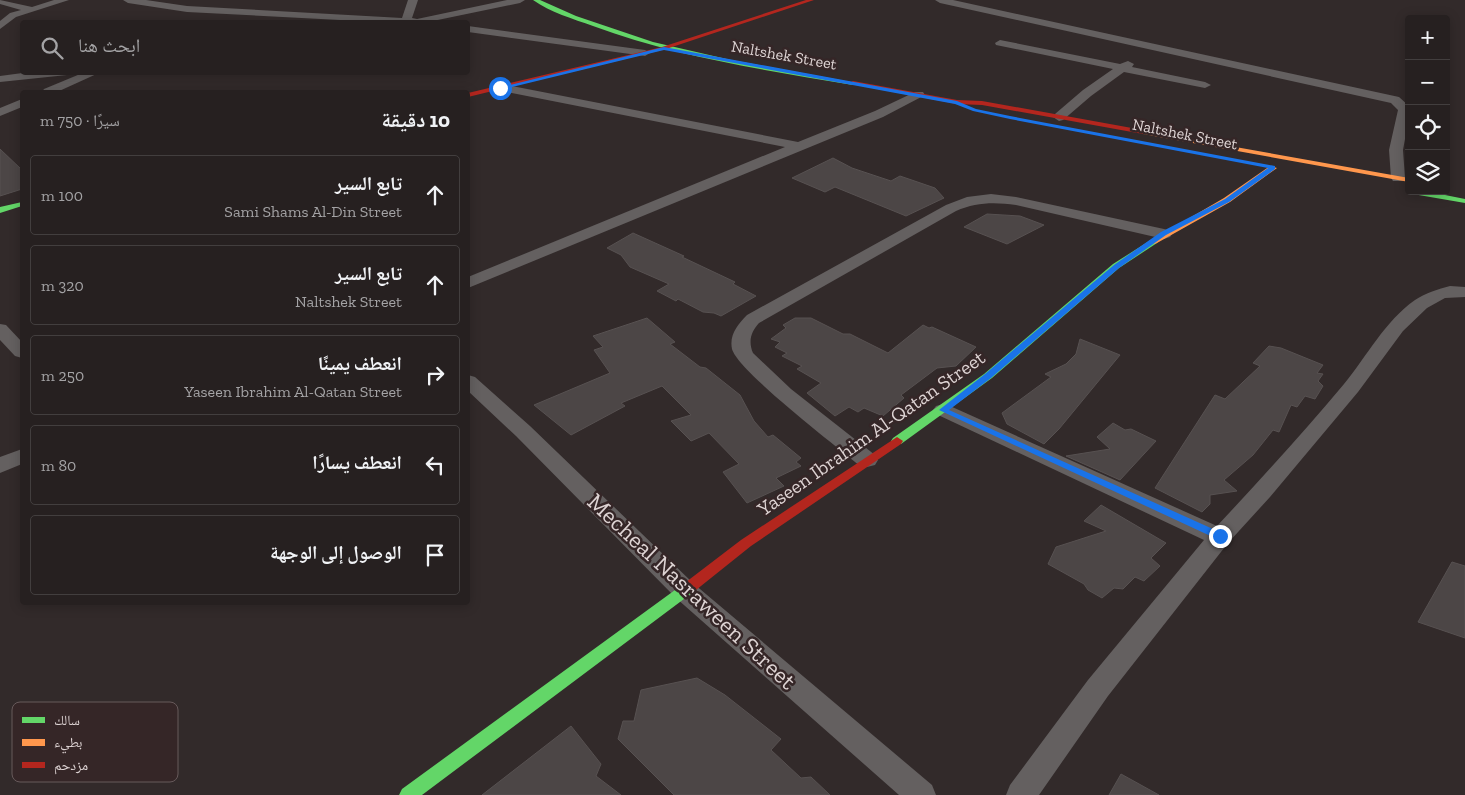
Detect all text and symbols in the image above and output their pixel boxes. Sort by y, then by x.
map controls [1405,15,1450,195]
button: + [1405,15,1450,60]
search box [20,20,470,75]
icon: search [38,34,66,62]
text: ابحث هنا [78,34,140,57]
street label: Naltshek Street [730,36,838,74]
button: − [1405,60,1450,105]
route start [489,77,512,100]
button: locate [1405,105,1450,150]
text: 10 دقيقة [381,107,450,132]
text: سيرًا · 750 m [40,111,120,130]
street label: Naltshek Street [1131,114,1239,154]
button: layers [1405,150,1450,195]
text: تابع السير [335,172,402,195]
icon: ahead [421,181,449,209]
text: 100 m [41,186,83,205]
text: Sami Shams Al-Din Street [224,202,402,221]
text: تابع السير [335,262,402,285]
icon: ahead [421,271,449,299]
text: 320 m [41,276,84,295]
text: Naltshek Street [295,292,402,311]
street label: Yaseen Ibrahim Al-Qatan Street [752,345,990,521]
text: انعطف يمينًا [318,352,402,375]
icon: right [421,361,449,389]
text: 250 m [41,366,84,385]
text: Yaseen Ibrahim Al-Qatan Street [184,382,402,401]
text: انعطف يسارًا [312,451,402,474]
icon: left [421,451,449,479]
text: 80 m [41,456,76,475]
street label: Mecheal Nasraween Street [582,487,802,695]
route end [1209,525,1232,548]
text: الوصول إلى الوجهة [270,541,402,564]
icon: arrive [421,541,449,569]
legend [12,702,178,782]
text: سالك [54,712,80,729]
text: بطيء [54,734,83,754]
text: مزدحم [54,757,88,775]

